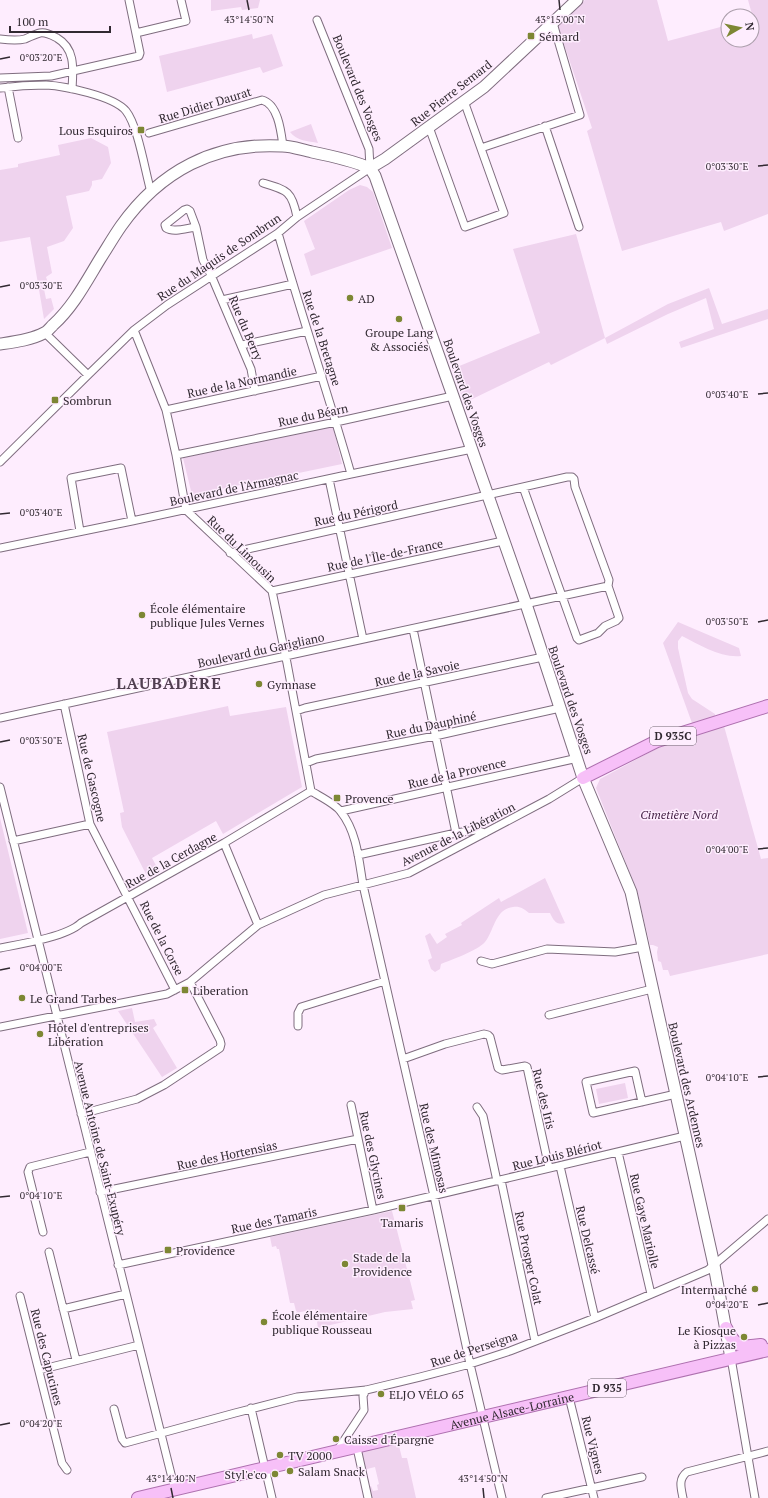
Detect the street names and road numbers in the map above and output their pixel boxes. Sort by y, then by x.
street label: Boulevard des Vosges [330,33,386,143]
street label: Rue Pierre Semard [408,57,495,129]
street label: Rue Didier Daurat [157,84,254,126]
street label: Rue du Maquis de Sombrun [154,210,284,304]
street label: Rue de la Bretagne [299,288,345,388]
street label: Rue du Berry [226,293,267,363]
street label: Boulevard des Vosges [440,337,492,449]
street label: Rue de la Normandie [186,363,298,401]
street label: Rue du Béarn [277,400,349,430]
street label: Boulevard de l'Armagnac [168,467,300,509]
street label: Rue du Périgord [313,497,400,529]
street label: Rue du Limousin [204,512,280,586]
street label: Rue de l'Île-de-France [326,535,444,575]
street label: Boulevard du Garigliano [196,629,326,671]
street label: Boulevard des Vosges [545,644,597,756]
street label: Rue de la Savoie [373,657,461,689]
street label: Rue du Dauphiné [384,708,478,742]
road number: D 935C [650,727,696,745]
street label: Rue de Gascogne [75,732,109,824]
street label: Rue de la Provence [406,754,508,792]
street label: Avenue de la Libération [399,799,517,869]
street label: Rue de la Cerdagne [123,829,219,891]
street label: Rue de la Corse [137,898,187,978]
street label: Boulevard des Ardennes [665,1021,709,1149]
street label: Avenue Antoine de Saint-Exupéry [71,1059,129,1238]
street label: Rue des Iris [529,1067,559,1131]
street label: Rue des Mimosas [416,1102,452,1194]
street label: Rue des Glycines [356,1110,390,1200]
street label: Rue des Hortensias [176,1137,278,1173]
street label: Rue Louis Blériot [511,1137,604,1173]
street label: Rue Gaye Mariolle [627,1172,663,1270]
street label: Rue des Tamaris [230,1204,318,1236]
street label: Rue Delcassé [573,1204,603,1276]
street label: Rue Prosper Colat [512,1210,546,1307]
street label: Rue des Capucines [28,1307,66,1407]
street label: Rue de Perseigna [428,1328,520,1370]
road number: D 935 [588,1379,626,1397]
street label: Avenue Alsace-Lorraine [448,1388,575,1432]
street label: Rue Vignes [579,1414,607,1476]

